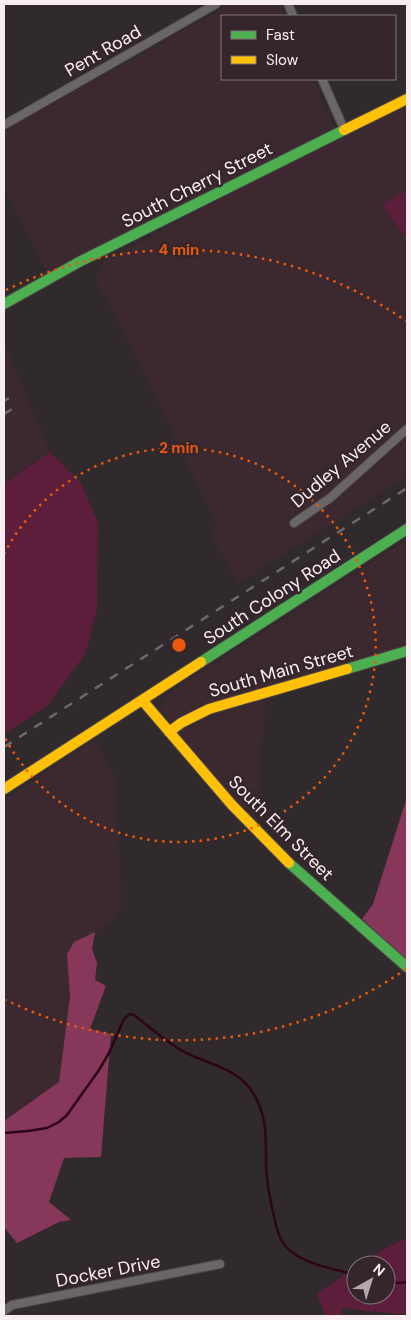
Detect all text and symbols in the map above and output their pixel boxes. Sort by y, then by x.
legend [221,15,396,80]
street label: Pent Road [61,20,145,82]
text: Fast [266,25,295,45]
text: Slow [266,50,299,70]
street label: South Cherry Street [117,137,277,233]
text: 4 min [159,240,199,260]
street label: Dudley Avenue [286,415,396,513]
text: 2 min [159,438,199,458]
street label: South Colony Road [199,544,345,650]
centre of rings [170,636,188,654]
street label: South Main Street [206,639,356,703]
street label: South Elm Street [223,770,339,886]
street label: Docker Drive [54,1249,162,1293]
north arrow [346,1255,396,1305]
text: N [370,1260,389,1280]

